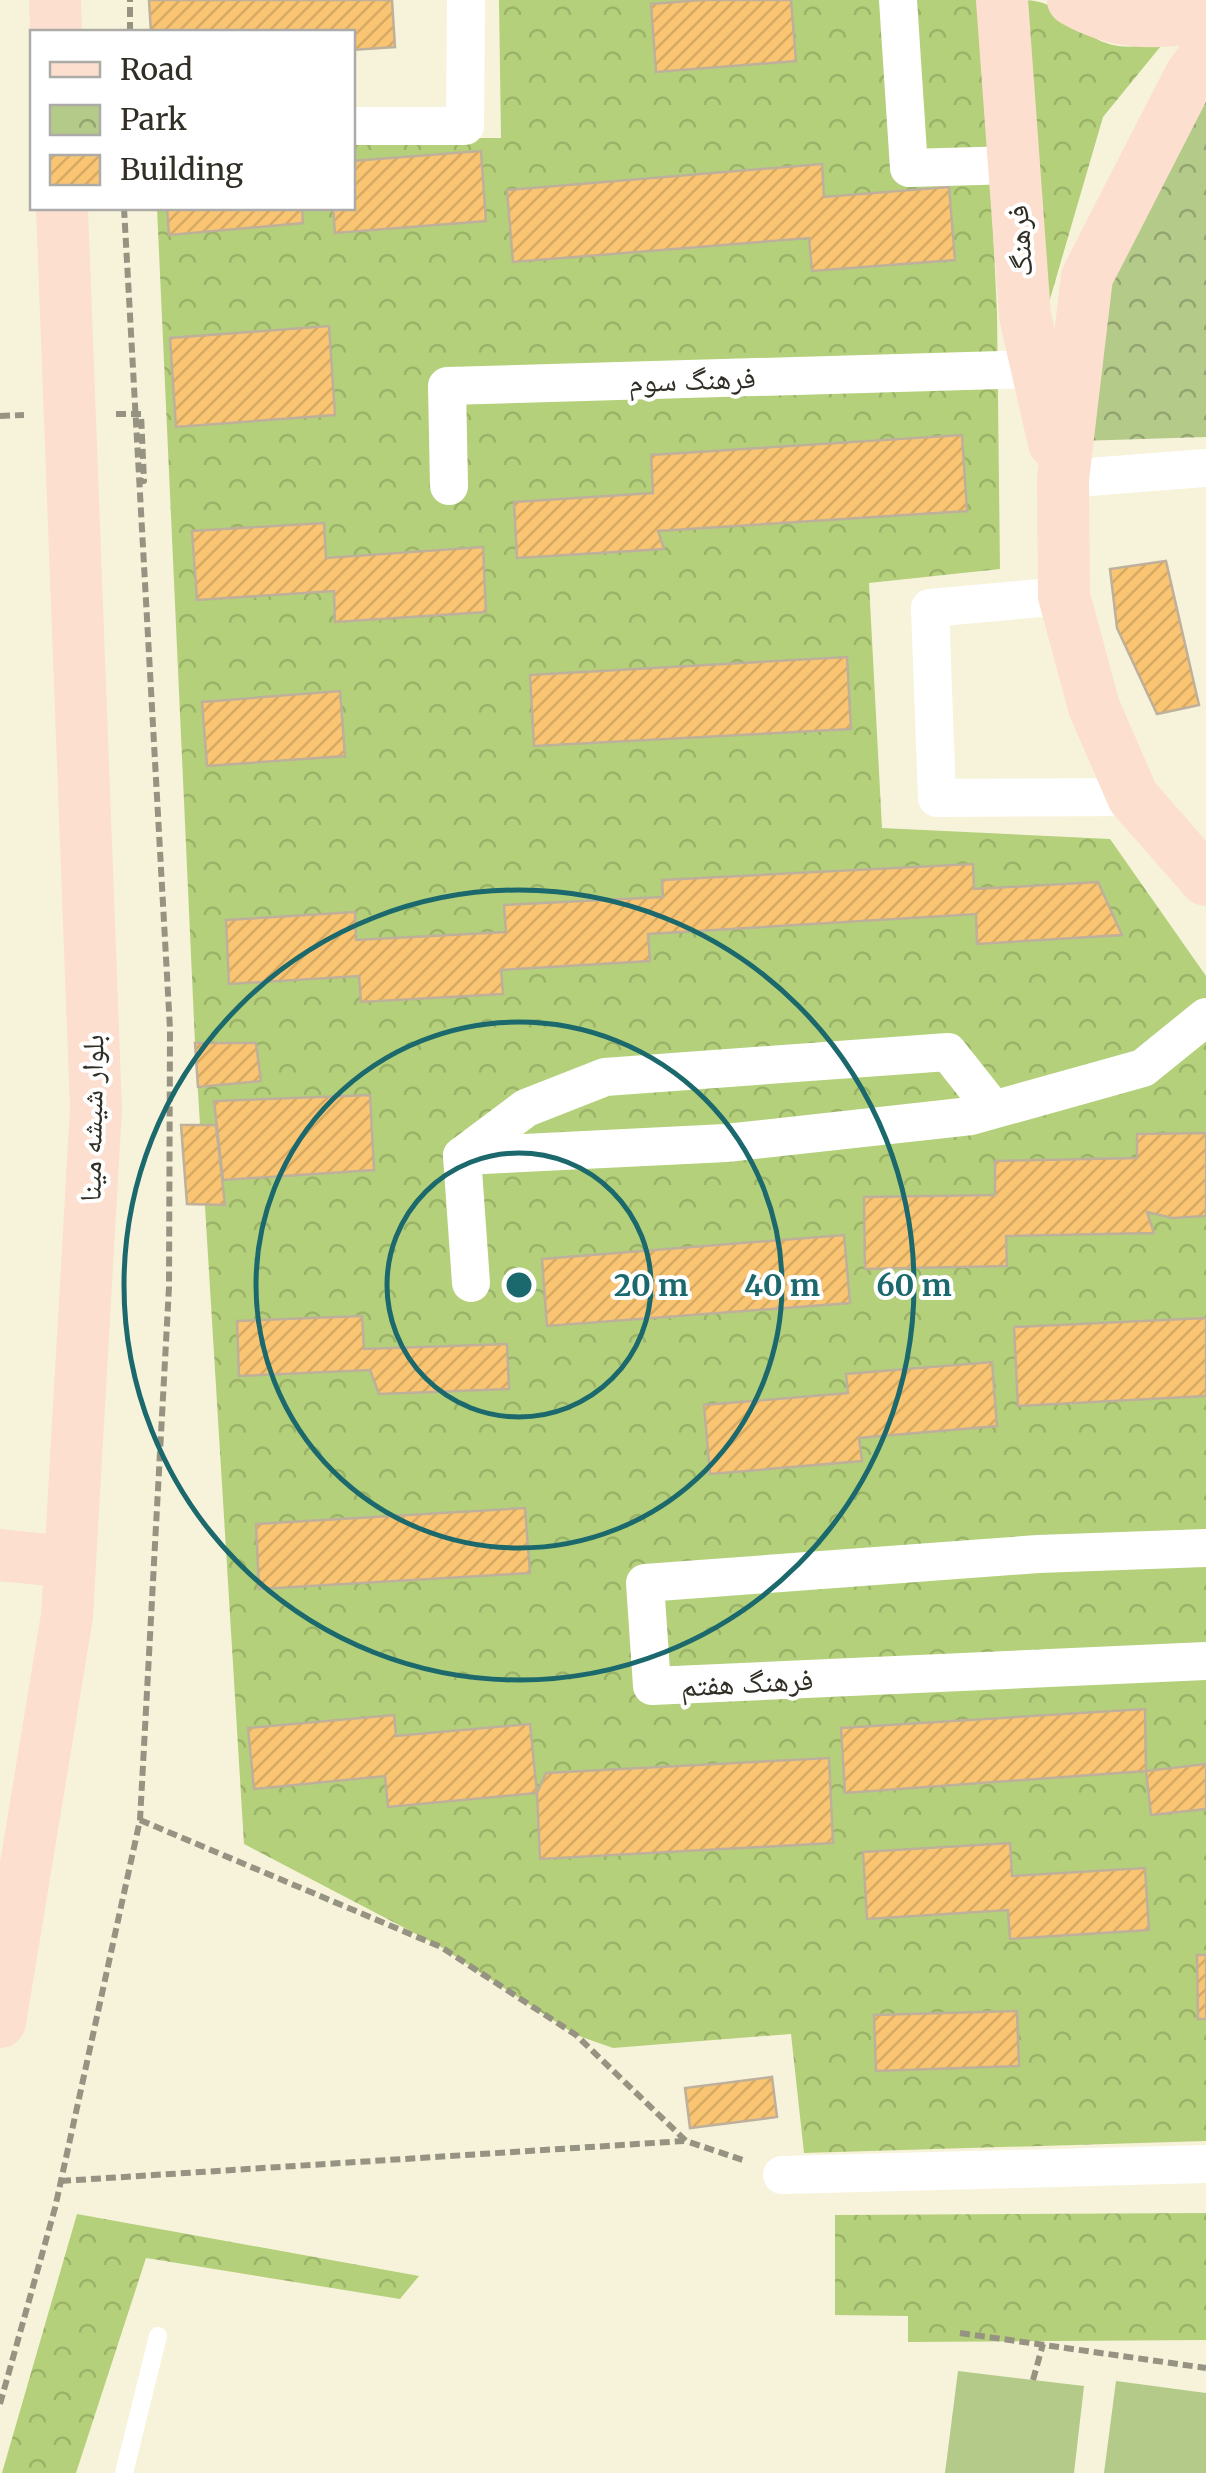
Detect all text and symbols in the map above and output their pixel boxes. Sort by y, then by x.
legend [30,30,355,210]
text: Road [120,50,193,88]
text: Park [120,100,187,138]
text: Building [120,150,243,188]
street label: فرهنگ [998,204,1040,278]
street label: فرهنگ سوم [628,358,756,401]
street label: بلوار شیشه مینا [71,1034,111,1202]
text: 20 m [614,1266,688,1304]
text: 40 m [744,1266,820,1304]
text: 60 m [876,1266,952,1304]
centre of rings [501,1267,537,1303]
street label: فرهنگ هفتم [680,1660,814,1706]

